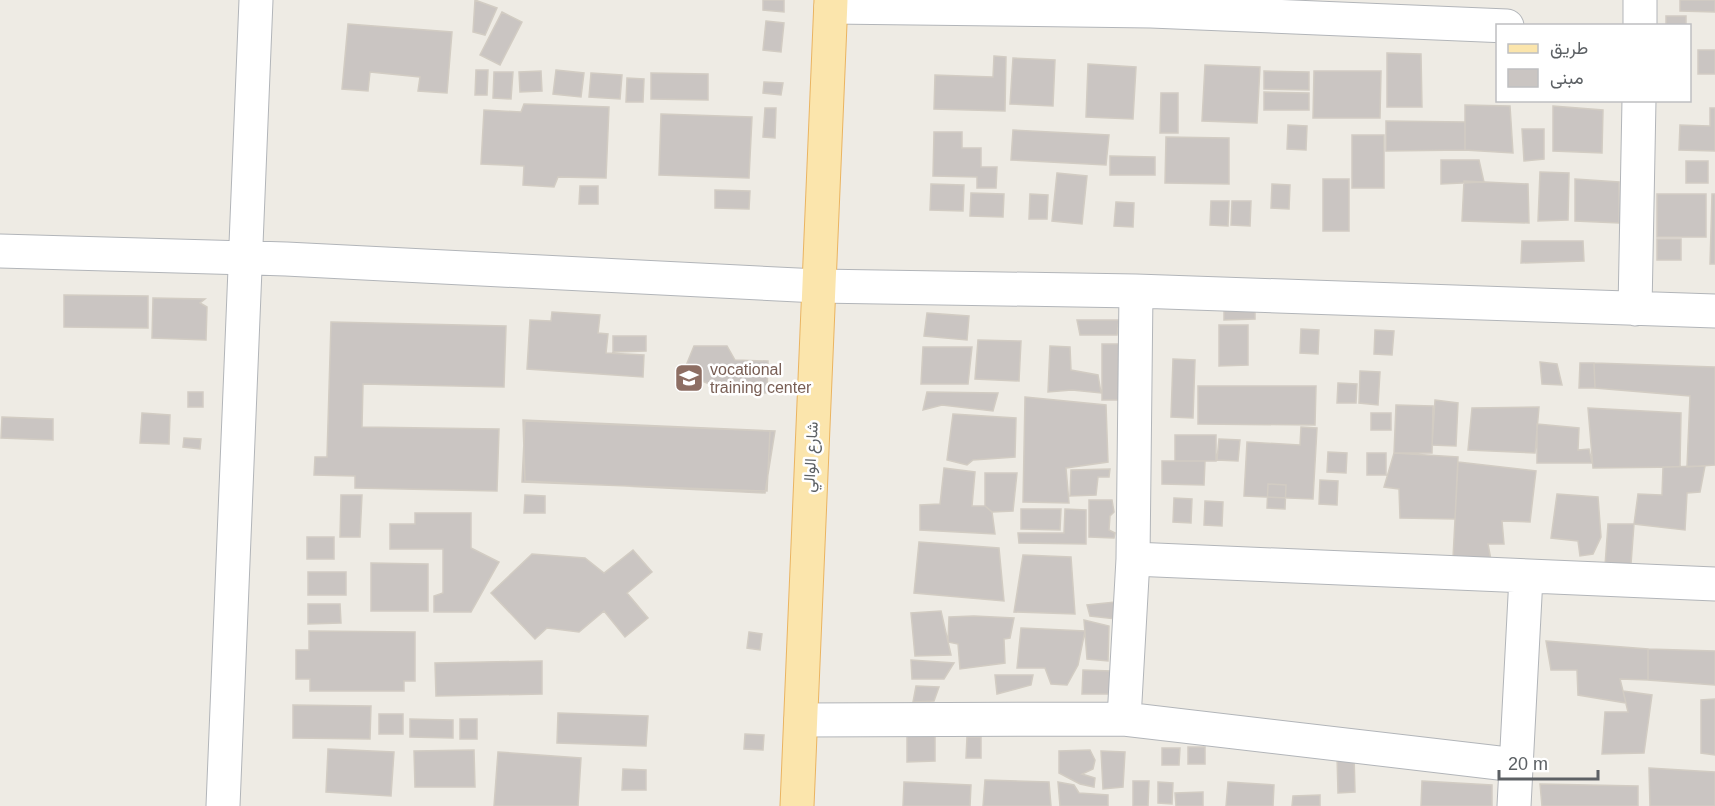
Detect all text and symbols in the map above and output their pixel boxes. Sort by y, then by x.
legend [1496,24,1691,102]
text: طريق [1550,38,1588,59]
text: مبنى [1550,68,1584,89]
place label: vocational training center [710,361,812,396]
school or university icon: vocational training center [673,362,705,394]
street label: شارع الوالي [800,421,826,493]
scale bar [1499,743,1598,781]
text: 20 m [1508,754,1548,774]

